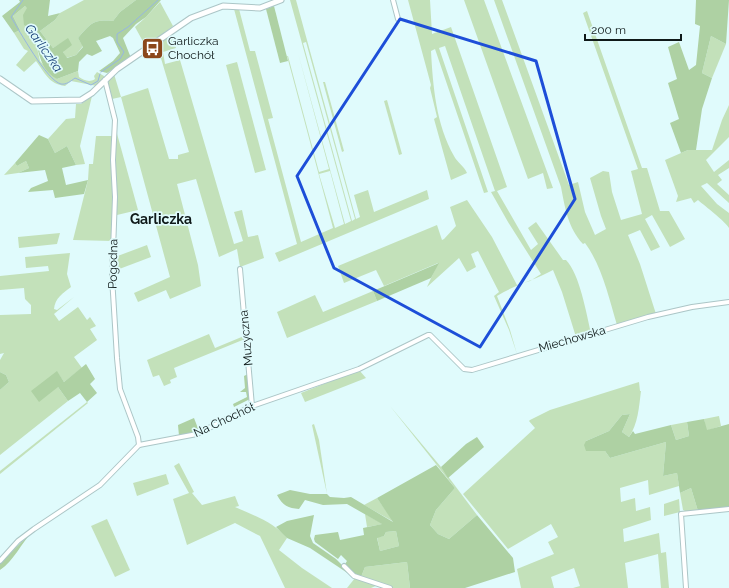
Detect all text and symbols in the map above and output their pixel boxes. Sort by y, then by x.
scale bar [585,16,681,42]
water label: Garliczka [22,21,66,75]
text: 200 m [591,23,626,37]
place label: Garliczka Chochół [168,34,219,62]
bus stop icon: Garliczka Chochół [140,35,166,61]
district label: Garliczka [130,211,192,227]
street label: Pogodna [106,239,120,289]
street label: Muzyczna [237,310,255,366]
street label: Miechowska [537,323,607,355]
street label: Na Chochół [191,400,257,440]

